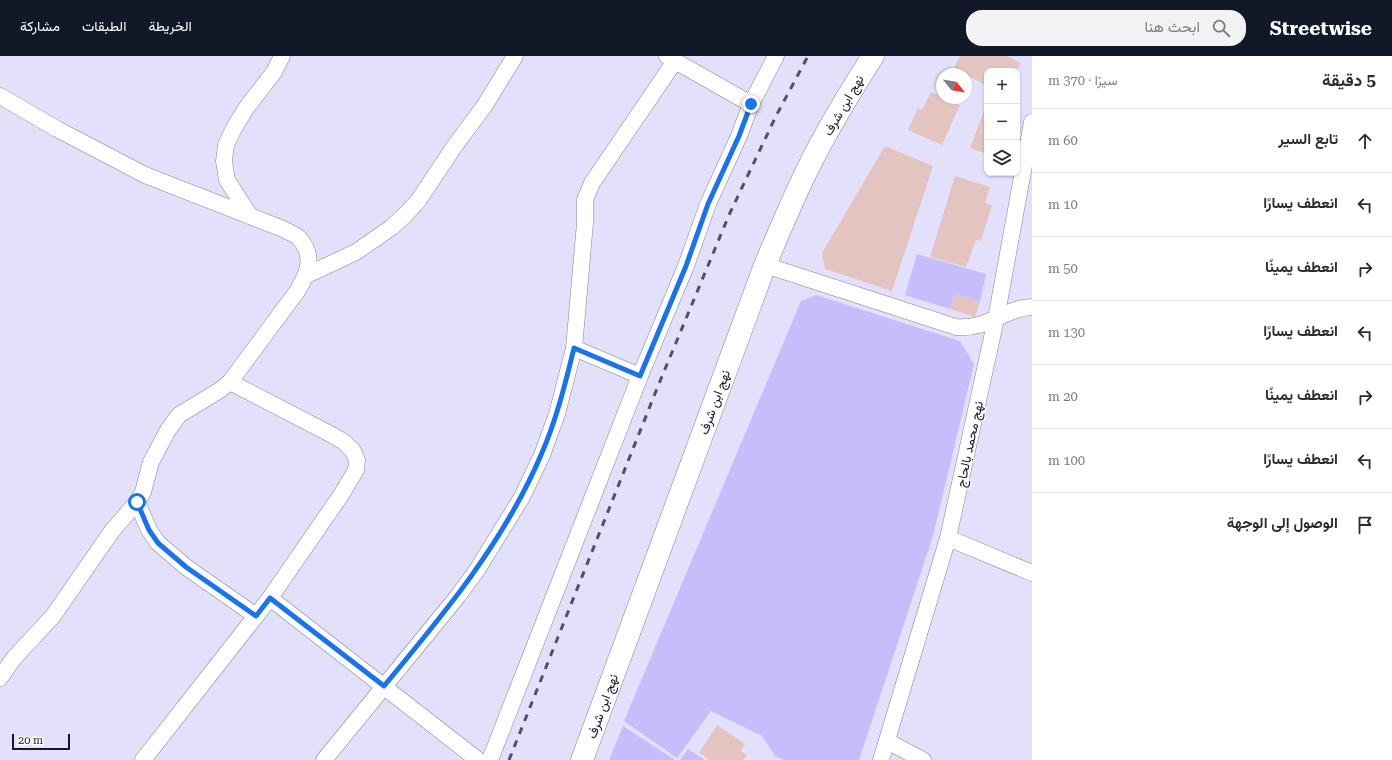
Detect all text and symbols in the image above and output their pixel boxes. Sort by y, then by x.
search box [966,10,1246,46]
icon: search [1210,17,1232,39]
text: Streetwise [1270,17,1372,40]
text: مشاركة [20,18,60,34]
text: الطبقات [82,18,126,34]
text: الخريطة [148,18,192,34]
text: ابحث هنا [1145,18,1200,36]
north arrow [936,68,972,104]
map controls [984,68,1020,176]
button: + [984,68,1020,104]
text: 5 دقيقة [1322,70,1376,90]
street label: نهج ابن شرف [820,72,869,139]
text: سيرًا · 370 m [1048,73,1117,88]
route end [742,95,760,113]
button: − [984,104,1020,140]
text: تابع السير [1278,130,1338,148]
icon: ahead [1354,130,1376,152]
text: 60 m [1048,133,1078,148]
button: layers [984,140,1020,176]
text: انعطف يسارًا [1263,194,1338,212]
icon: left [1354,194,1376,216]
text: 10 m [1048,197,1078,212]
text: انعطف يمينًا [1265,258,1338,276]
icon: right [1354,258,1376,280]
text: 50 m [1048,261,1078,276]
text: انعطف يسارًا [1263,322,1338,340]
icon: left [1354,322,1376,344]
text: 130 m [1048,325,1085,340]
street label: نهج ابن شرف [696,368,735,437]
text: انعطف يمينًا [1265,386,1338,404]
icon: right [1354,386,1376,408]
text: 20 m [1048,389,1078,404]
street label: نهج محمد بالحاج [953,399,988,489]
text: انعطف يسارًا [1263,450,1338,468]
icon: left [1354,450,1376,472]
text: 100 m [1048,453,1085,468]
route start [128,493,146,511]
text: الوصول إلى الوجهة [1227,514,1338,532]
icon: arrive [1354,514,1376,536]
street label: نهج ابن شرف [584,672,623,741]
scale bar [12,732,70,751]
text: 20 m [18,734,43,747]

